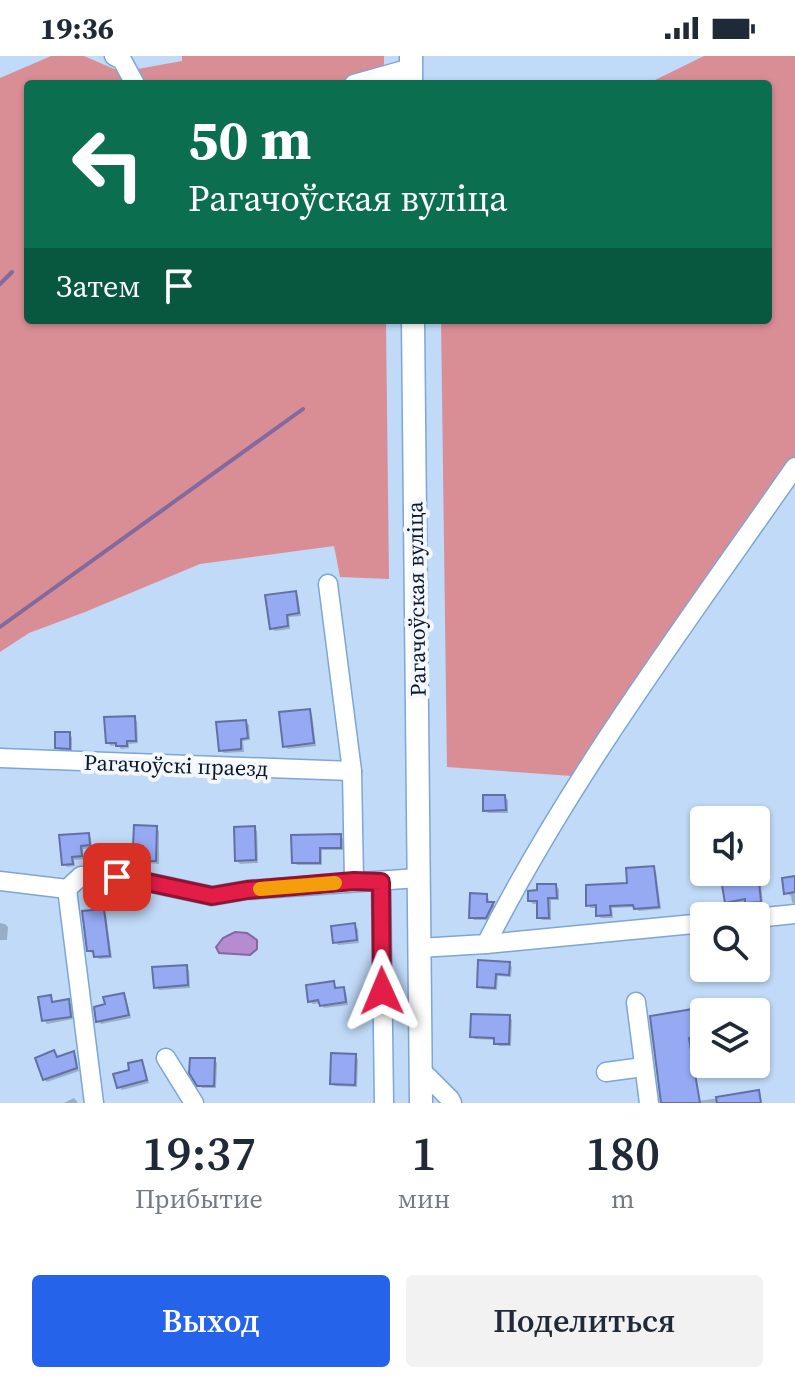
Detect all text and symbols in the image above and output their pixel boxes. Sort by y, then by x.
text: 19:36 [40,8,114,49]
text: 50 m [188,101,311,178]
icon: left [56,112,160,216]
text: Рагачоўская вуліца [188,174,508,223]
icon: arrive [157,264,201,308]
text: Затем [56,266,141,307]
street label: Рагачоўская вуліца [399,500,433,697]
street label: Рагачоўскі праезд [83,747,269,783]
map controls [690,806,770,1078]
button: sound [690,806,770,886]
pin [83,843,151,911]
icon: arrive [95,855,139,899]
button: search [690,902,770,982]
position arrow [340,949,424,1033]
button: layers [690,998,770,1078]
text: 19:37 [142,1120,256,1186]
text: 1 [412,1120,436,1186]
text: 180 [585,1120,660,1186]
text: Прибытие [135,1181,263,1217]
text: мин [398,1181,450,1217]
text: m [611,1181,634,1217]
button: Выход [32,1275,390,1367]
button: Поделиться [406,1275,763,1367]

